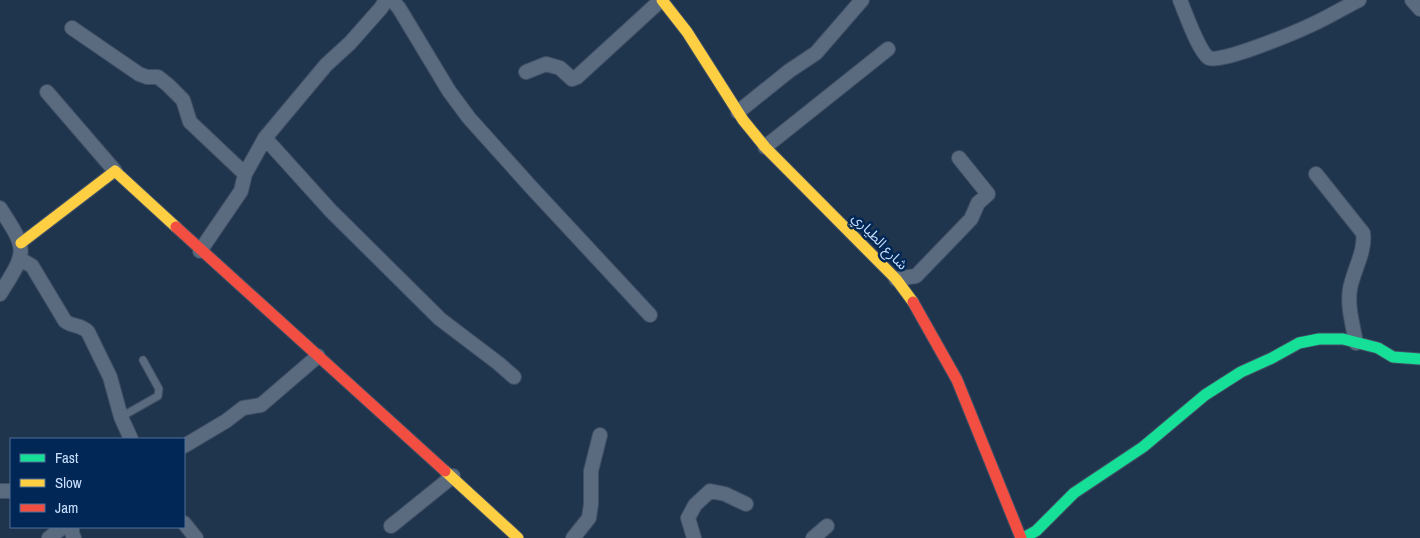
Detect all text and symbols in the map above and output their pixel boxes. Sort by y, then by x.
street label: شارع الطياري [847,209,912,275]
legend [10,438,185,528]
text: Fast [55,447,79,468]
text: Slow [55,472,82,493]
text: Jam [55,497,78,518]

